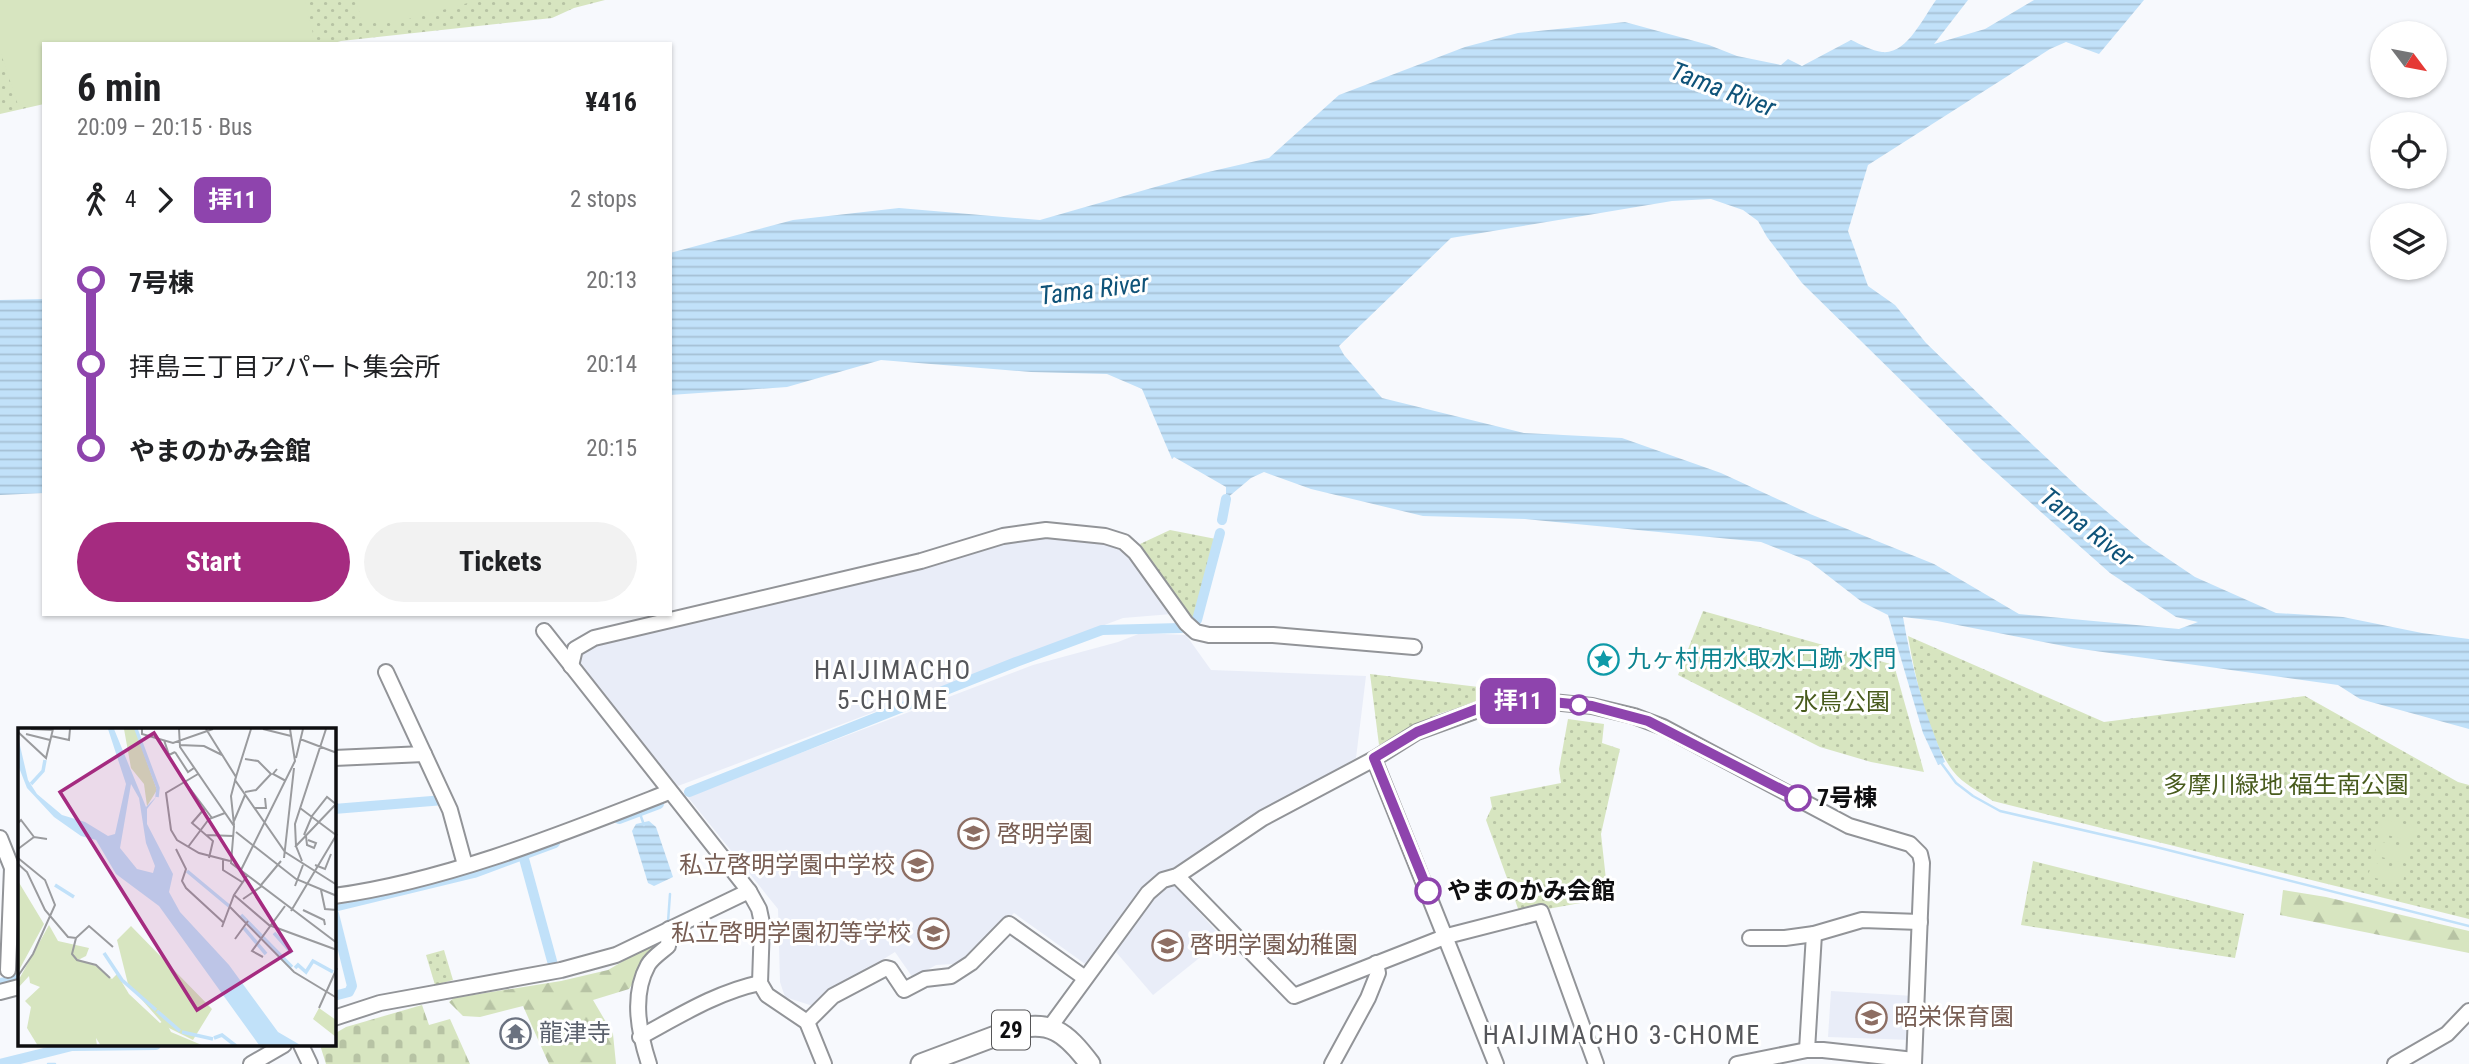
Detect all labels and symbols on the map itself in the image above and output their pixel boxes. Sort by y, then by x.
north arrow [2370,21,2446,98]
water label: Tama River [1666,55,1781,123]
water label: Tama River [1038,267,1152,311]
water label: Tama River [2034,481,2141,574]
place icon: 九ヶ村用水取水口跡 水門 [1587,642,1621,676]
place label: 九ヶ村用水取水口跡 水門 [1627,645,1897,673]
district label: HAIJIMACHO 5-CHOME [814,655,972,715]
line badge: 拝11 [1478,678,1558,724]
park label: 水鳥公園 [1794,688,1890,716]
unlabelled marker [1569,695,1589,715]
inset map [18,728,336,1046]
park label: 多摩川緑地 福生南公園 [2163,771,2409,799]
place label: 7号棟 [1817,784,1877,812]
marker: 7号棟 [1785,785,1811,811]
school or university icon: 啓明学園 [957,817,991,851]
place label: 啓明学園 [997,820,1093,848]
school or university icon: 私立啓明学園中学校 [901,848,935,882]
place label: 私立啓明学園中学校 [679,851,895,879]
place label: やまのかみ会館 [1447,877,1615,905]
marker: やまのかみ会館 [1415,878,1441,904]
school or university icon: 私立啓明学園初等学校 [917,916,951,950]
place label: 私立啓明学園初等学校 [671,919,911,947]
school or university icon: 啓明学園幼稚園 [1150,928,1184,962]
place label: 啓明学園幼稚園 [1190,931,1358,959]
school or university icon: 昭栄保育園 [1854,1000,1888,1034]
place label: 昭栄保育園 [1894,1003,2014,1031]
road number: 29 [992,1010,1030,1050]
temple icon: 龍津寺 [499,1016,533,1050]
place label: 龍津寺 [539,1019,611,1047]
district label: HAIJIMACHO 3-CHOME [1483,1020,1761,1050]

